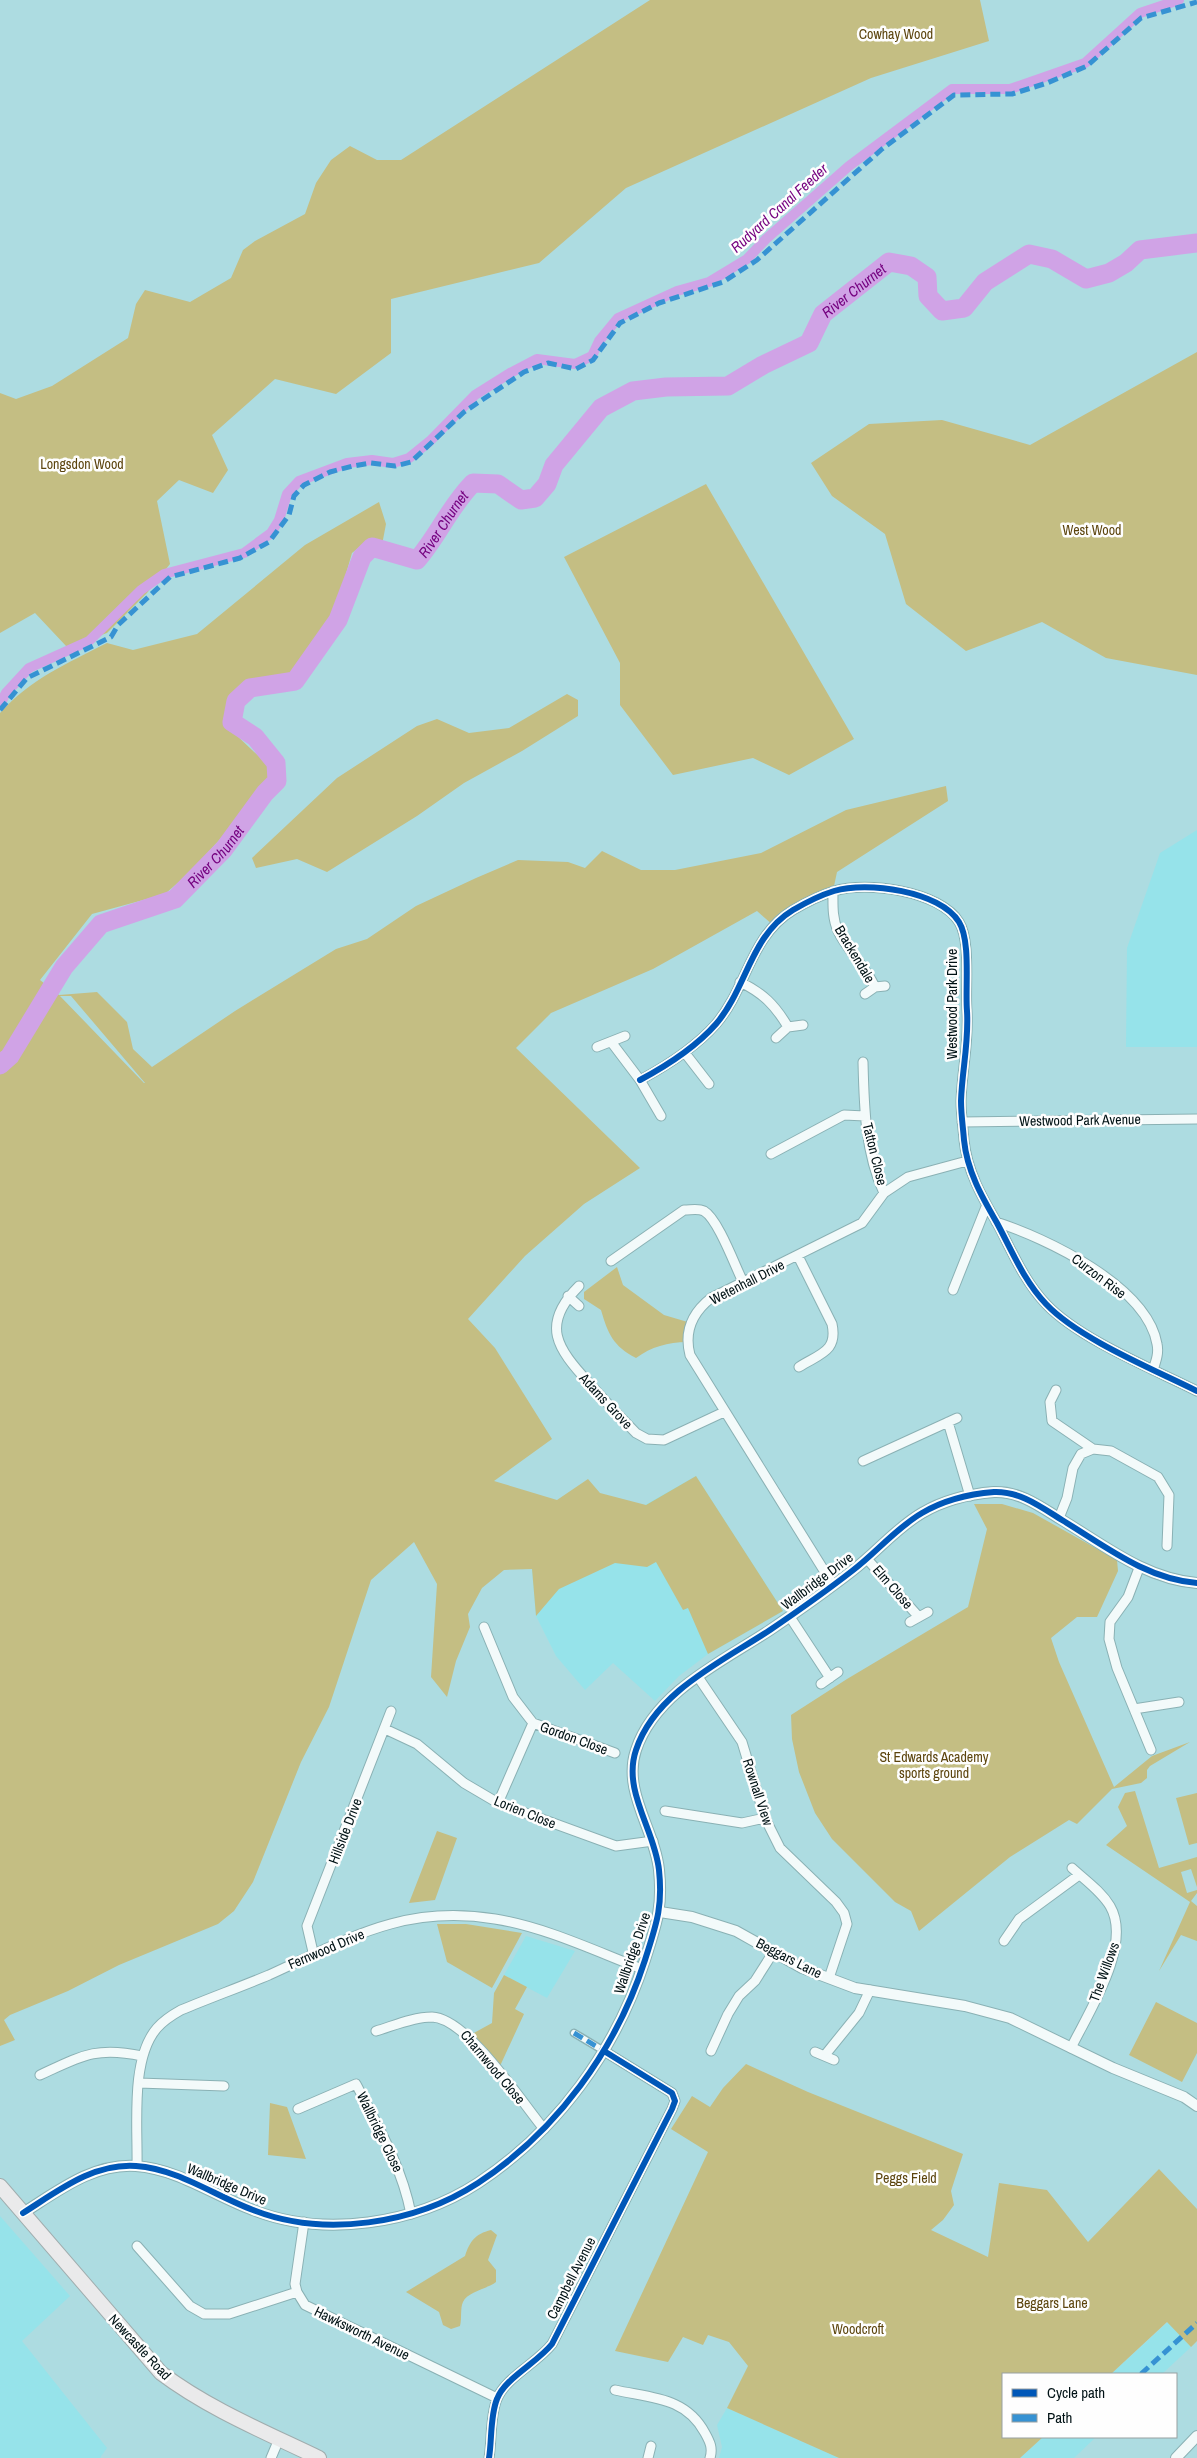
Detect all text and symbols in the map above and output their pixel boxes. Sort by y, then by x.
park label: Cowhay Wood [859,25,933,43]
water label: Rudyard Canal Feeder [726,158,833,257]
water label: River Churnet [817,258,890,322]
park label: Longsdon Wood [40,455,124,473]
water label: River Churnet [413,485,473,562]
park label: West Wood [1063,521,1121,539]
water label: River Churnet [182,821,249,892]
street label: Brackendale [831,922,879,986]
street label: Westwood Park Drive [943,949,961,1059]
street label: Westwood Park Avenue [1019,1110,1141,1130]
street label: Tatton Close [859,1121,891,1187]
street label: Curzon Rise [1068,1250,1130,1302]
street label: Wetenhall Drive [707,1255,787,1309]
street label: Adams Grove [575,1368,637,1433]
street label: Wallbridge Drive [778,1548,856,1614]
street label: Elm Close [869,1561,917,1613]
street label: Gordon Close [538,1717,610,1759]
park label: St Edwards Academy sports ground [879,1748,989,1782]
street label: Rownall View [739,1756,777,1828]
street label: Lorien Close [491,1791,559,1833]
street label: Hillside Drive [324,1796,366,1866]
street label: Wallbridge Drive [610,1910,654,1996]
street label: Fernwood Drive [285,1925,367,1973]
street label: Beggars Lane [753,1934,825,1982]
street label: The Willows [1085,1939,1123,2004]
street label: Charnwood Close [457,2026,529,2108]
street label: Wallbridge Close [353,2089,407,2175]
street label: Wallbridge Drive [184,2159,270,2209]
park label: Peggs Field [875,2169,937,2187]
street label: Campbell Avenue [543,2234,599,2322]
park label: Beggars Lane [1016,2294,1088,2312]
street label: Hawksworth Avenue [311,2302,413,2364]
street label: Newcastle Road [105,2310,175,2384]
park label: Woodcroft [832,2320,884,2338]
legend [1002,2373,1177,2438]
text: Cycle path [1047,2382,1105,2403]
text: Path [1047,2407,1072,2428]

